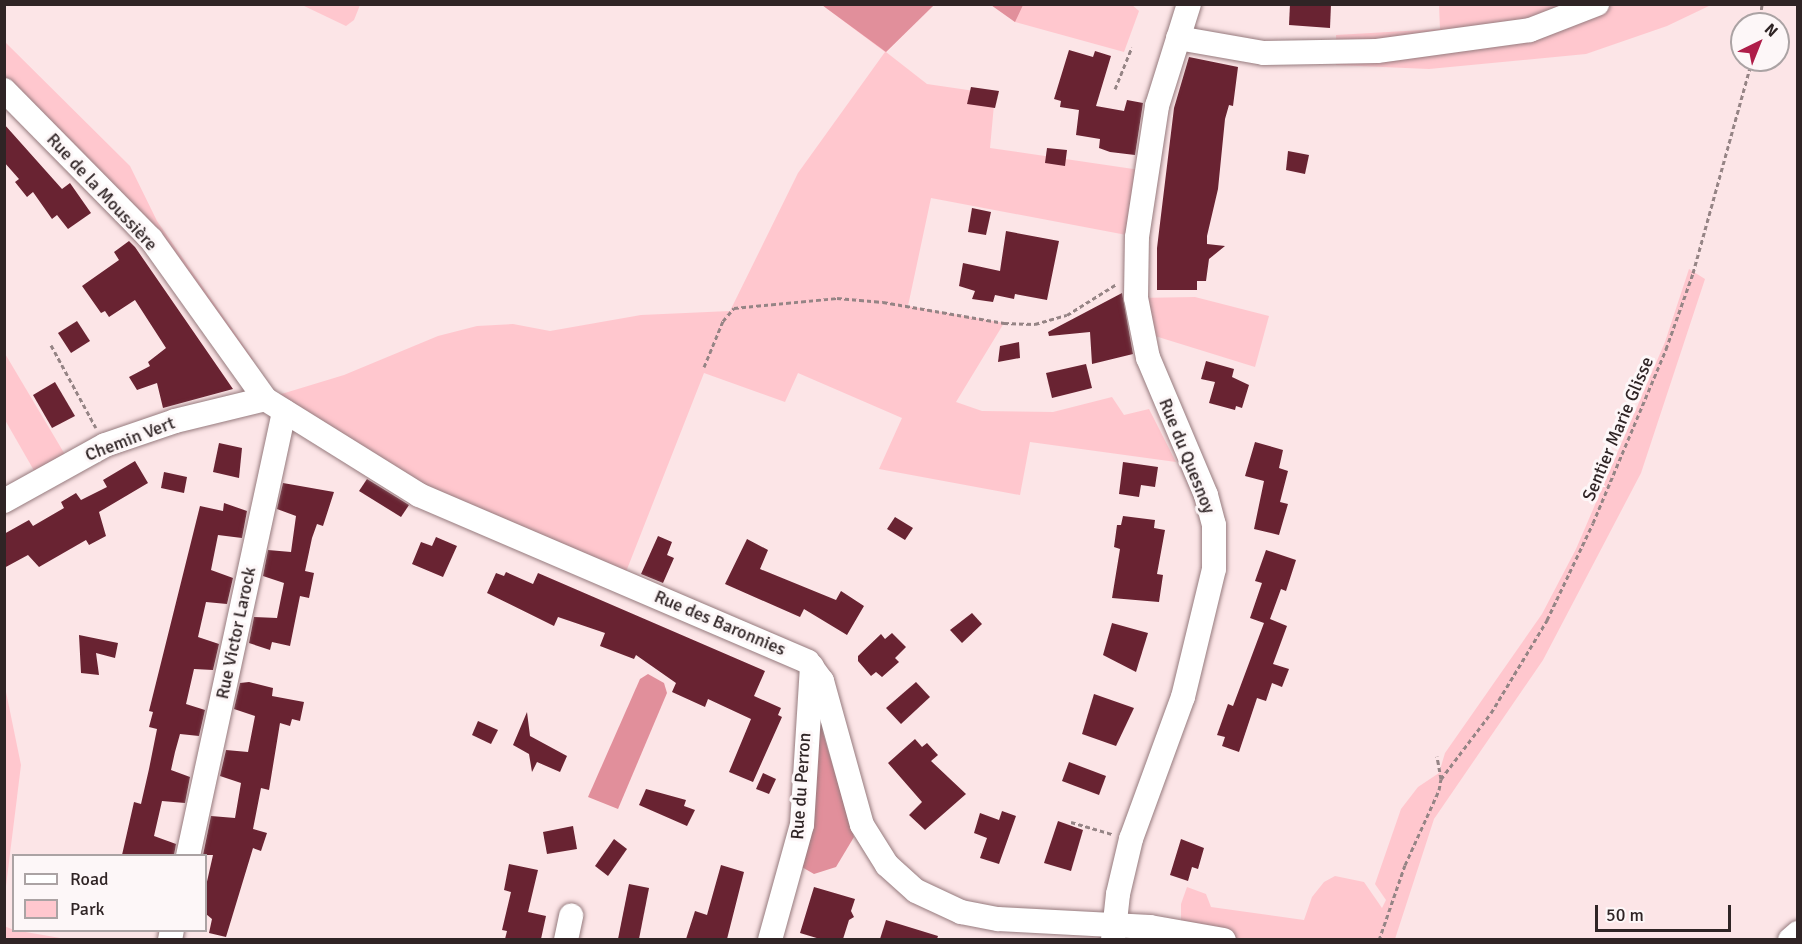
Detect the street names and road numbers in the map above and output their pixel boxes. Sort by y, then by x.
street label: Rue de la Moussière [42,129,162,255]
street label: Sentier Marie Glisse [1578,354,1658,504]
street label: Rue du Quesnoy [1154,395,1220,517]
street label: Chemin Vert [82,412,178,466]
street label: Rue Victor Larock [211,565,261,701]
street label: Rue des Baronnies [651,586,789,660]
street label: Rue du Perron [786,732,816,840]

